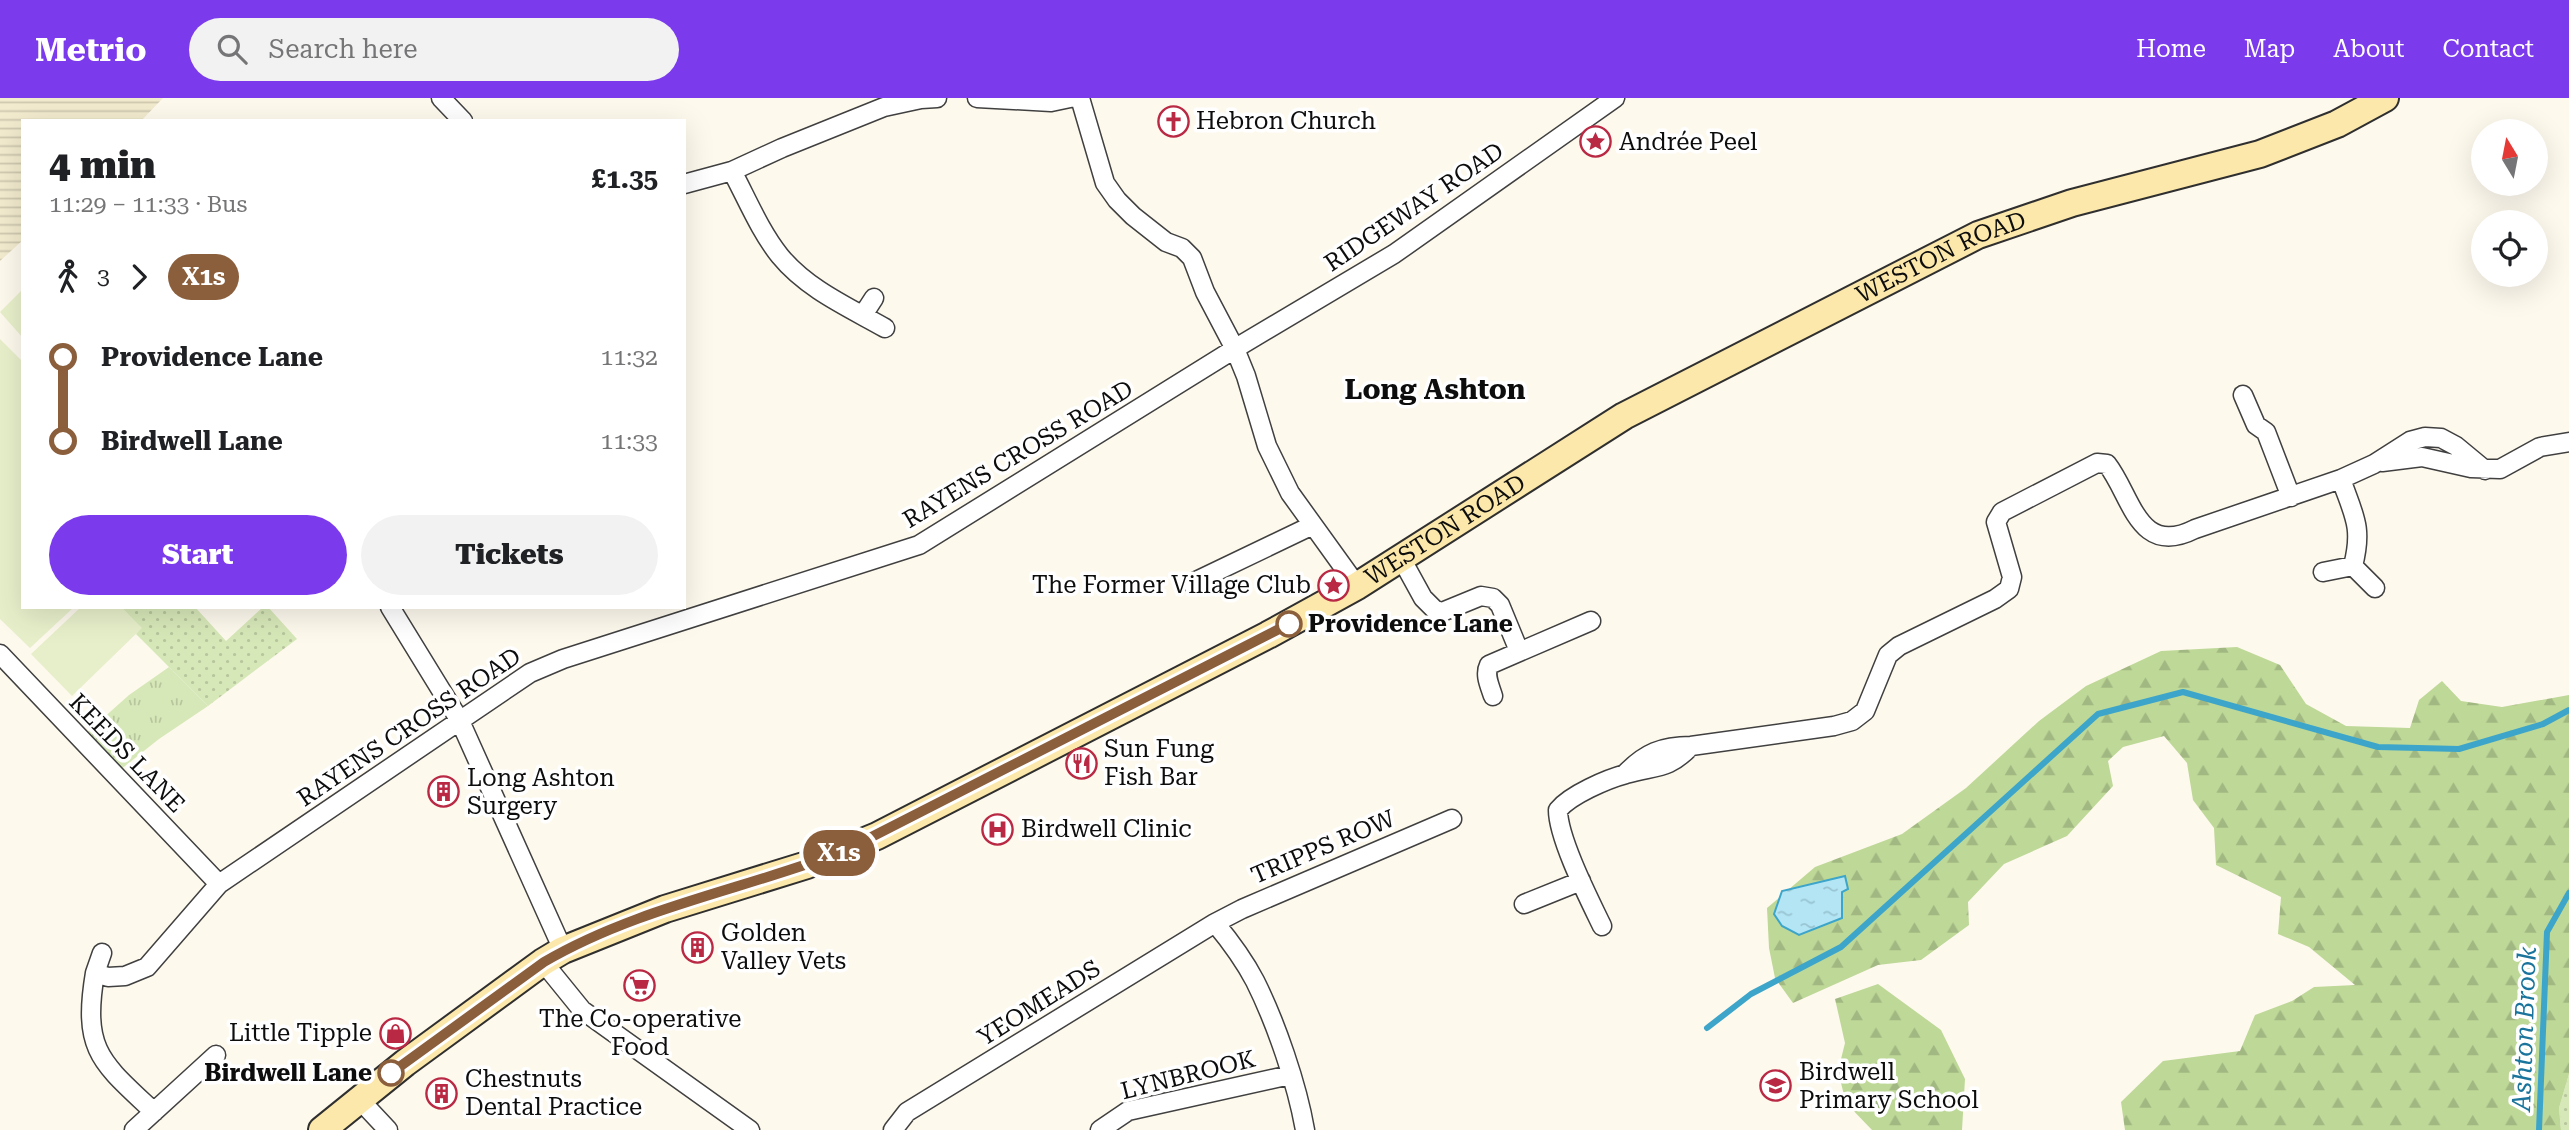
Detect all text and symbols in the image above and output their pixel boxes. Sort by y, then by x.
search box [189,18,679,81]
text: Metrio [35,30,147,69]
icon: search [213,30,251,68]
text: Search here [269,34,418,64]
text: Home [2136,35,2206,63]
text: Map [2244,35,2295,63]
text: About [2333,35,2404,63]
text: Contact [2442,35,2534,63]
church icon: Hebron Church [1156,104,1190,138]
place label: Hebron Church [1196,107,1376,135]
north arrow [2471,119,2548,196]
map controls [2471,119,2548,287]
place icon: Andrée Peel [1579,125,1613,159]
place label: Andrée Peel [1619,128,1757,156]
street label: RIDGEWAY ROAD [1319,137,1509,277]
text: 4 min [49,143,156,187]
text: £1.35 [592,164,658,194]
text: 11:29 – 11:33 · Bus [49,191,247,218]
street label: WESTON ROAD [1851,206,2030,309]
button: locate [2471,210,2548,287]
icon: walk [49,258,87,296]
icon: forward [120,258,158,296]
text: 3 [97,263,110,290]
text: X1s [182,263,225,291]
text: Providence Lane [101,342,323,372]
text: 11:32 [601,344,658,371]
district label: Long Ashton [1344,373,1526,406]
street label: RAYENS CROSS ROAD [898,374,1138,534]
text: Birdwell Lane [101,426,283,456]
text: 11:33 [601,428,658,455]
street label: WESTON ROAD [1360,468,1531,591]
button: Start [49,515,347,595]
button: Tickets [361,515,658,595]
place icon: The Former Village Club [1317,568,1351,602]
place label: The Former Village Club [1032,571,1311,599]
place label: Providence Lane [1308,610,1513,638]
marker: Providence Lane [1276,611,1302,637]
street label: RAYENS CROSS ROAD [292,642,526,812]
street label: KEEDS LANE [63,688,191,818]
place label: Sun Fung Fish Bar [1104,735,1214,791]
restaurant icon: Sun Fung Fish Bar [1064,746,1098,780]
place label: Long Ashton Surgery [467,764,615,820]
building icon: Long Ashton Surgery [427,775,461,809]
street label: TRIPPS ROW [1247,804,1400,890]
hospital icon: Birdwell Clinic [981,812,1015,846]
place label: Birdwell Clinic [1021,815,1192,843]
line badge: X1s [799,830,879,876]
text: X1s [817,839,861,867]
place label: Golden Valley Vets [721,919,846,975]
building icon: Golden Valley Vets [681,930,715,964]
water label: Ashton Brook [2506,945,2542,1114]
street label: YEOMEADS [973,954,1105,1052]
supermarket icon: The Co-operative Food [623,968,657,1002]
place label: The Co-operative Food [539,1005,741,1061]
shop icon: Little Tipple [378,1016,412,1050]
place label: Little Tipple [229,1019,372,1047]
street label: LYNBROOK [1118,1045,1259,1105]
place label: Birdwell Primary School [1799,1058,1979,1114]
place label: Birdwell Lane [204,1059,372,1087]
marker: Birdwell Lane [378,1060,404,1086]
place label: Chestnuts Dental Practice [465,1065,642,1121]
school or university icon: Birdwell Primary School [1759,1069,1793,1103]
building icon: Chestnuts Dental Practice [425,1076,459,1110]

